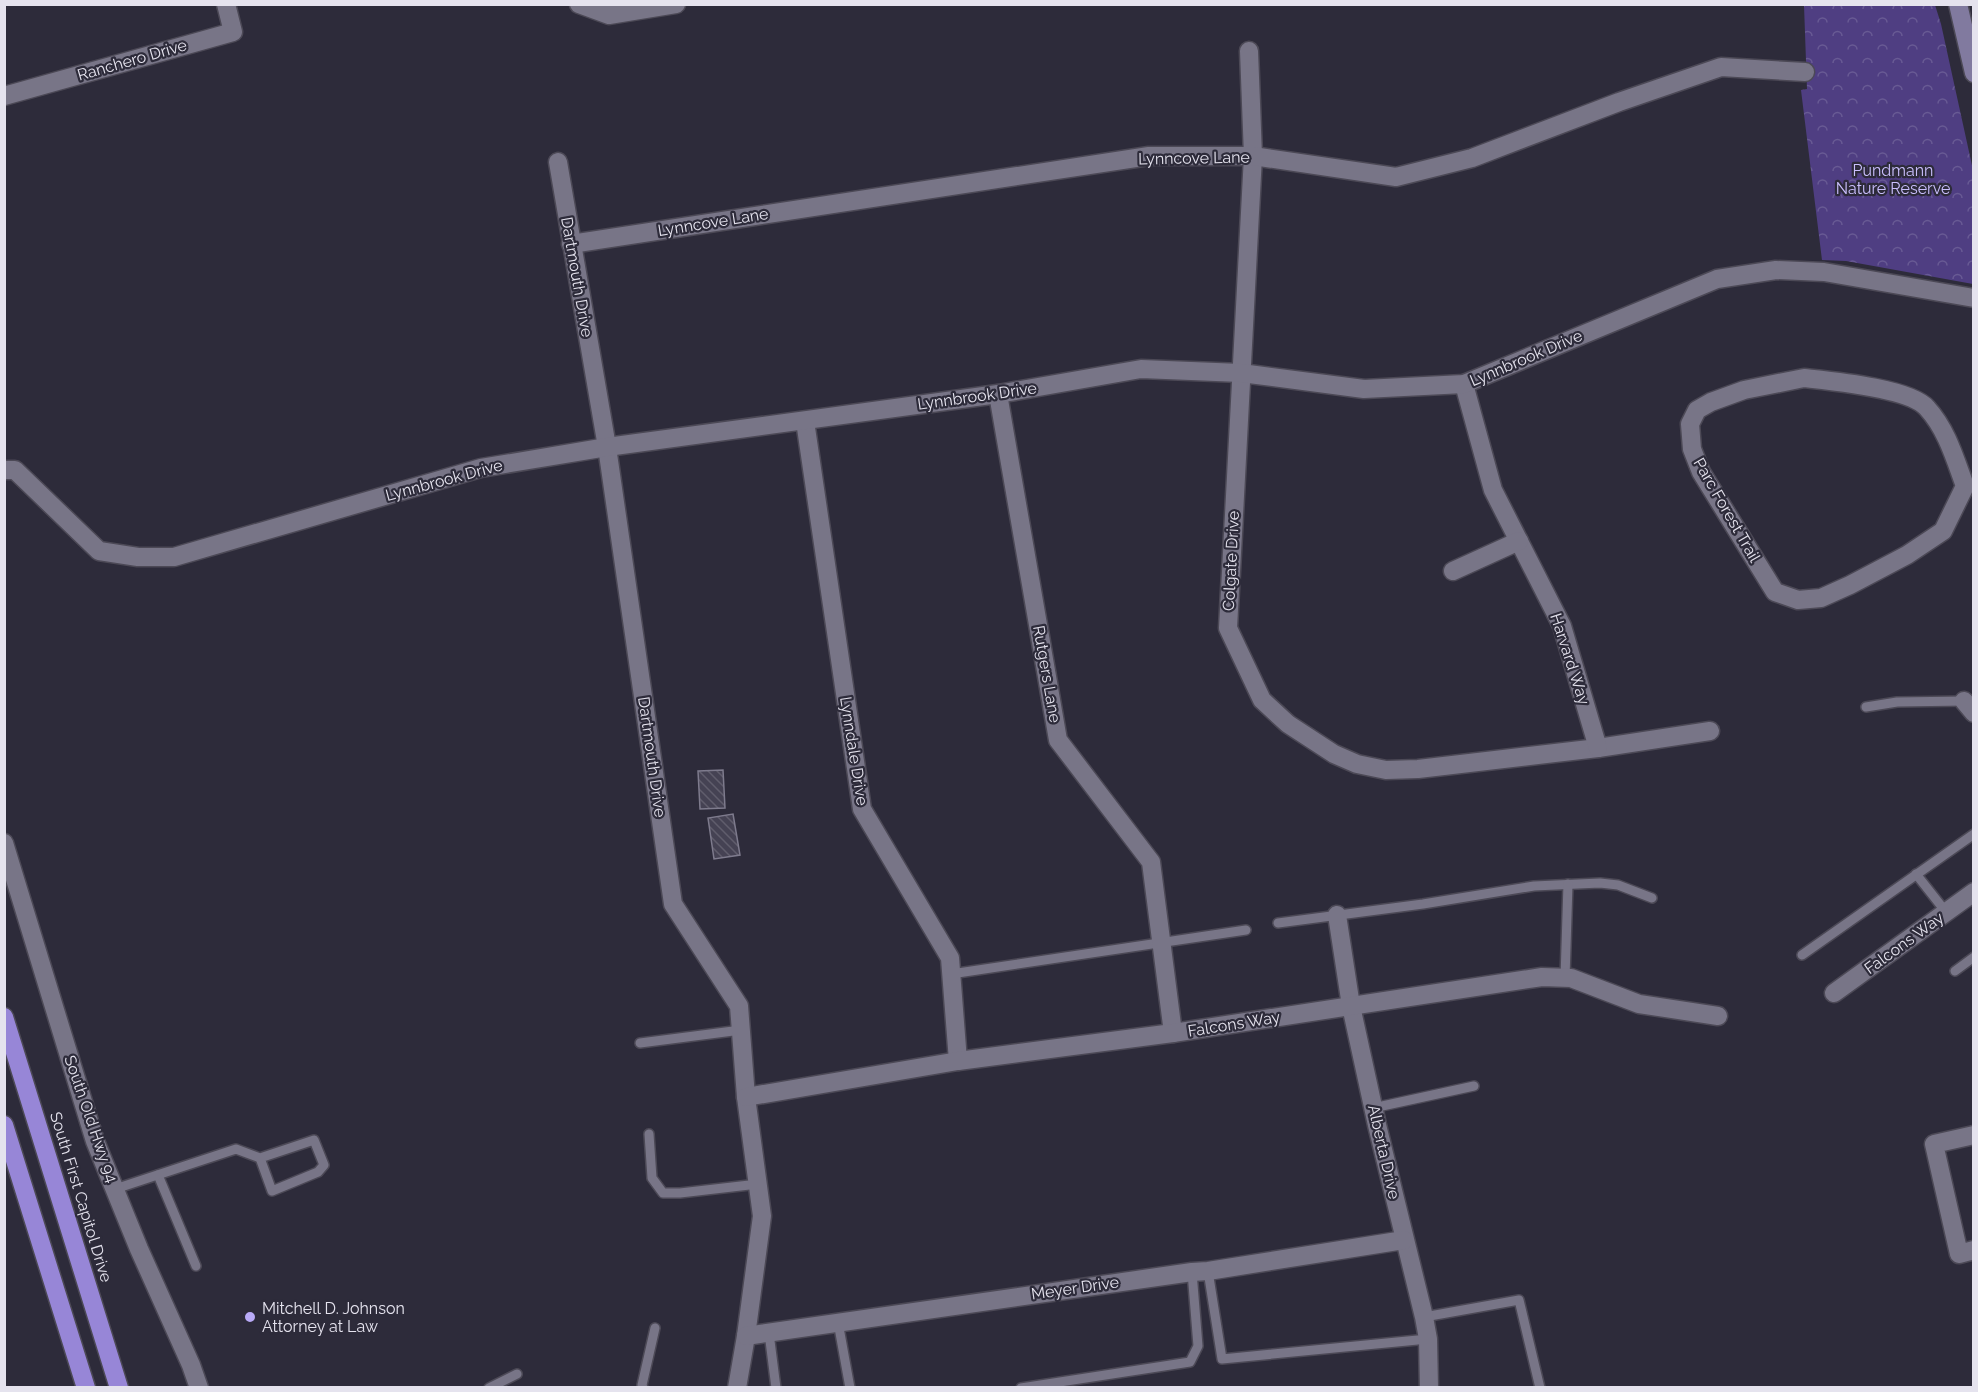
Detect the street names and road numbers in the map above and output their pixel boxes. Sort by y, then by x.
street label: Ranchero Drive [75,35,189,85]
street label: Lynncove Lane [1138,148,1250,168]
street label: Lynncove Lane [656,204,770,240]
street label: Dartmouth Drive [557,215,597,339]
street label: Lynnbrook Drive [1467,326,1585,390]
street label: Lynnbrook Drive [916,378,1038,414]
street label: Lynnbrook Drive [383,455,505,505]
street label: Parc Forest Trail [1689,455,1765,566]
street label: Colgate Drive [1219,510,1243,612]
street label: Harvard Way [1546,611,1594,707]
street label: Rutgers Lane [1029,624,1065,724]
street label: Dartmouth Drive [634,695,670,819]
street label: Lynndale Drive [836,695,872,807]
street label: Falcons Way [1861,908,1948,978]
street label: Falcons Way [1186,1007,1282,1041]
street label: South Old Hwy 94 [60,1053,122,1185]
street label: Alberta Drive [1364,1103,1404,1201]
street label: South First Capitol Drive [46,1110,116,1284]
street label: Meyer Drive [1030,1272,1120,1304]

